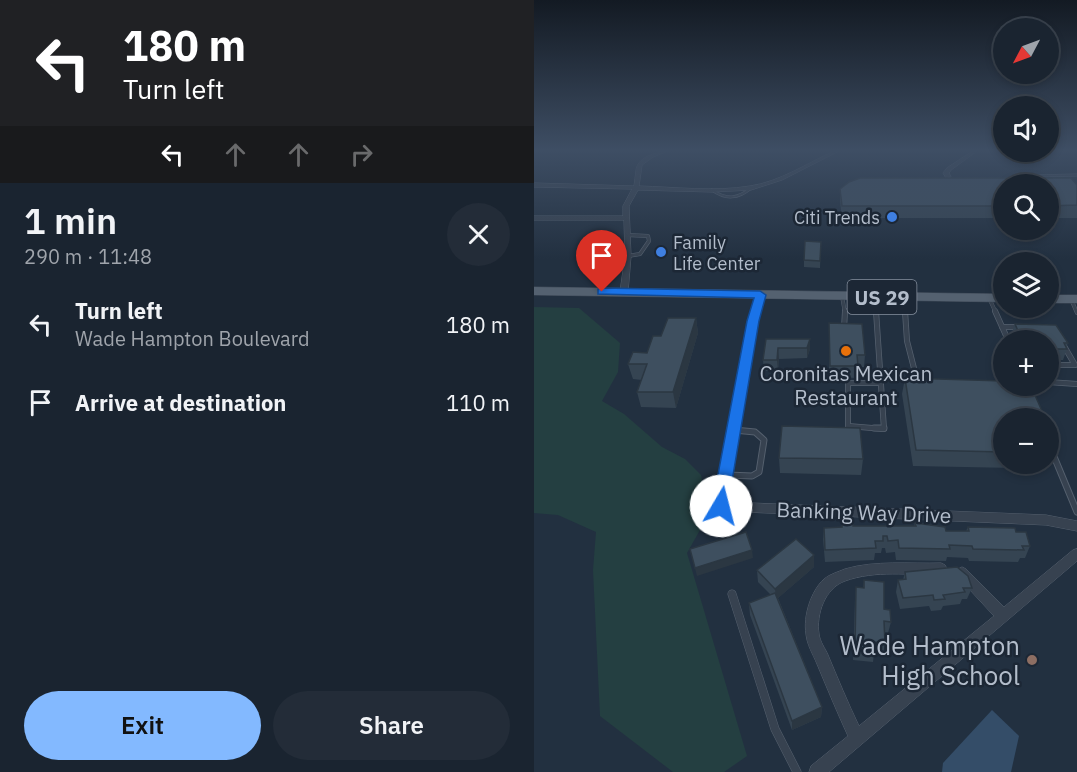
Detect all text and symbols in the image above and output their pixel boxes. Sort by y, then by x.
text: 180 m [123,18,246,73]
north arrow [993,18,1059,84]
map controls [993,18,1059,474]
icon: left [24,24,102,102]
text: Turn left [123,71,224,106]
button: sound [993,96,1059,162]
icon: left [156,138,189,171]
icon: ahead [219,138,252,171]
icon: ahead [282,138,315,171]
icon: right [345,138,378,171]
button: search [993,174,1059,240]
text: 1 min [24,197,117,244]
button: close [447,203,510,266]
place label: Citi Trends [794,206,880,229]
marker: Citi Trends [885,210,899,224]
pin [576,230,627,292]
place label: Family Life Center [673,231,761,275]
icon: arrive [585,239,618,272]
text: 290 m · 11:48 [24,243,152,270]
marker: Family Life Center [654,245,668,259]
button: layers [993,252,1059,318]
road number: US 29 [848,280,916,314]
text: Turn left [75,296,163,325]
icon: left [24,308,57,341]
text: 180 m [446,310,510,339]
text: Wade Hampton Boulevard [75,325,310,352]
button: + [993,330,1059,396]
marker: Coronitas Mexican Restaurant [839,344,853,358]
place label: Coronitas Mexican Restaurant [759,359,933,411]
icon: arrive [24,386,57,419]
text: Arrive at destination [75,388,286,417]
text: 110 m [446,388,510,417]
button: − [993,408,1059,474]
position arrow [689,474,753,538]
street label: Banking Way Drive [776,495,952,529]
place label: Wade Hampton High School [839,628,1020,692]
marker: Wade Hampton High School [1025,653,1039,667]
button: Exit [24,691,261,760]
button: Share [273,691,510,760]

